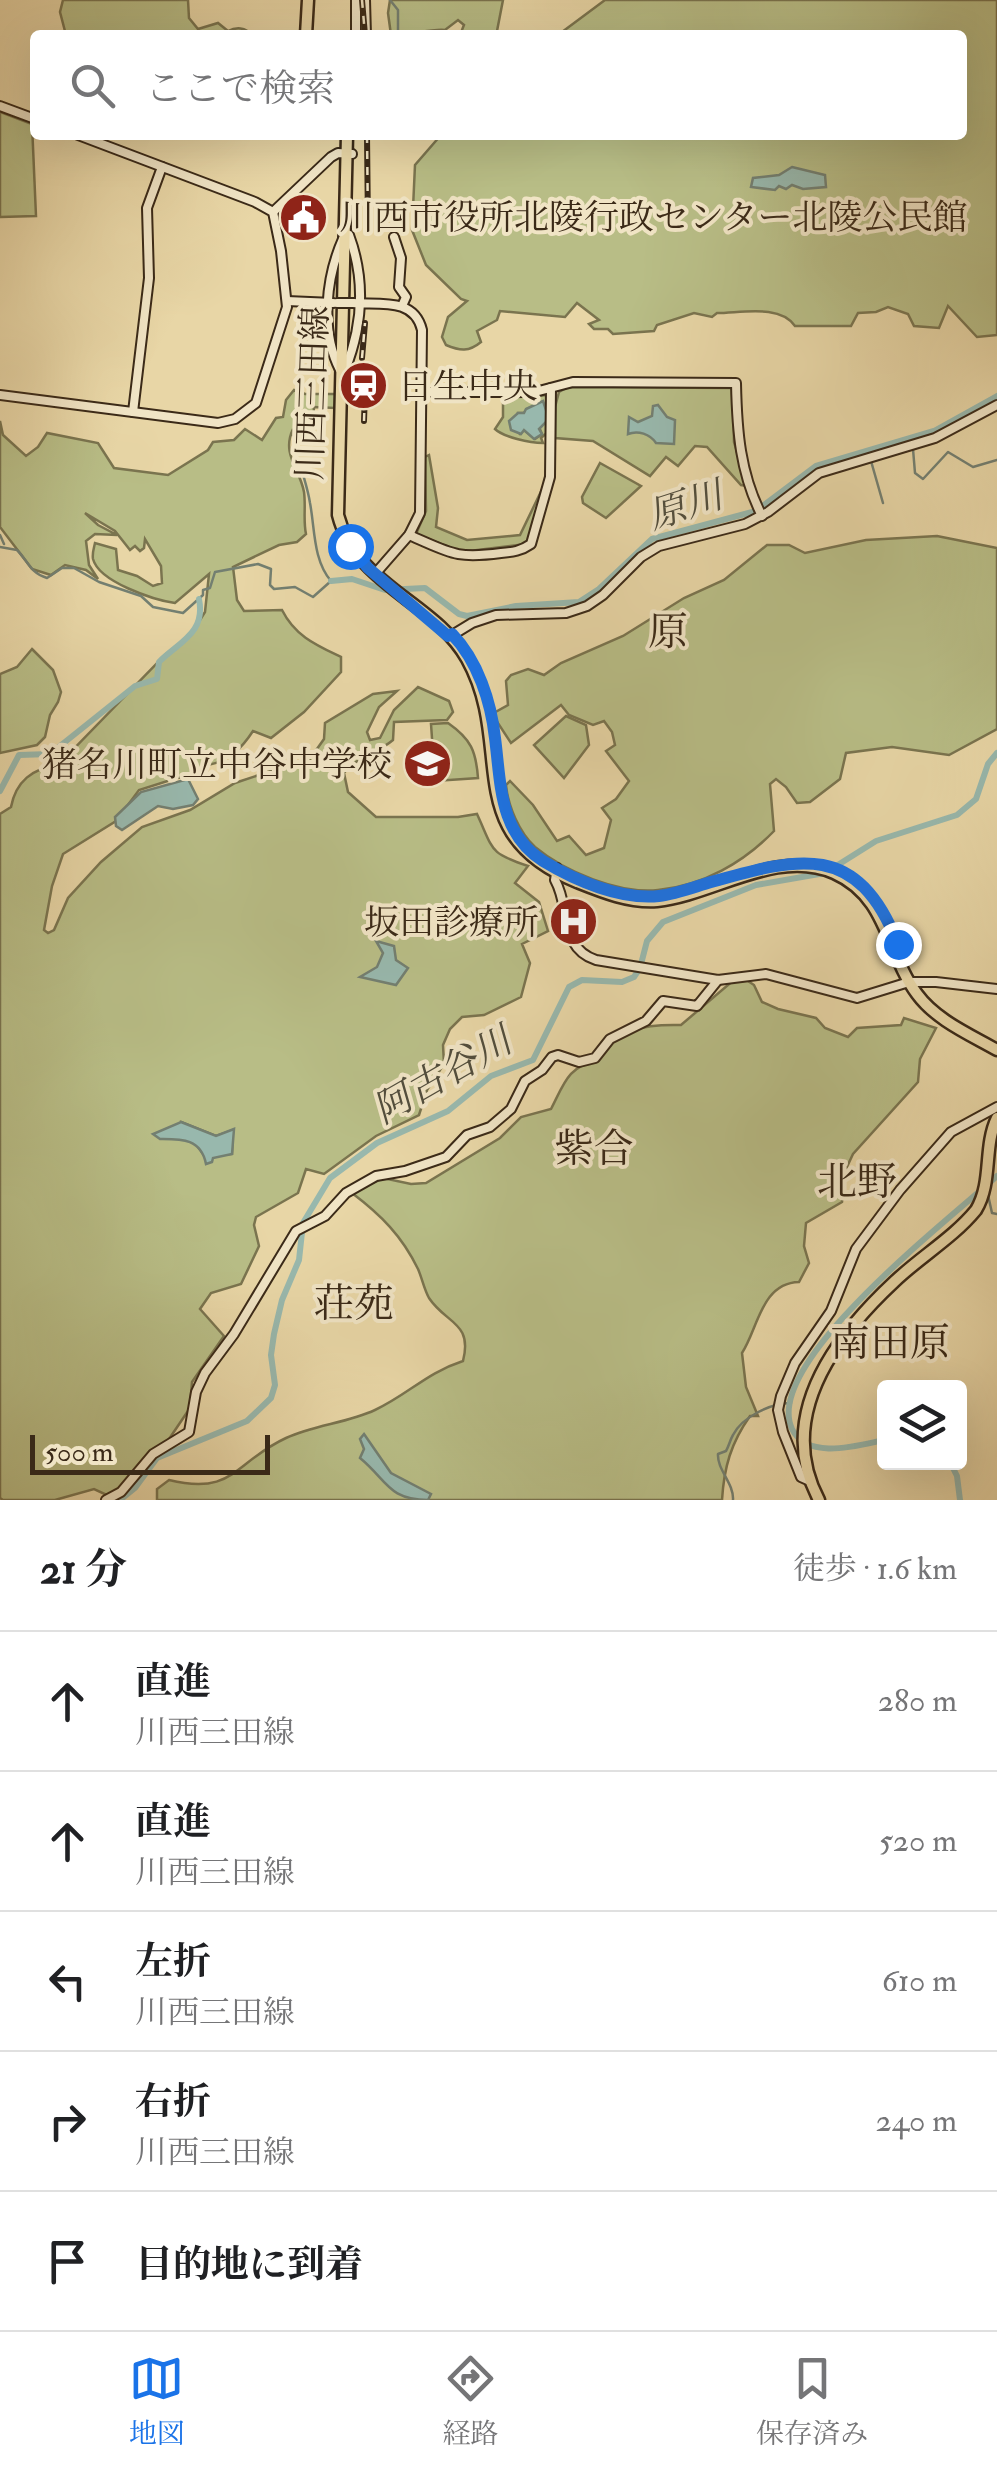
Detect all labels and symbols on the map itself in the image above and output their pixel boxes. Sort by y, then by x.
public building icon: 川西市役所北陵行政センター北陵公民館 [278,191,330,243]
place label: 川西市役所北陵行政センター北陵公民館 [339,196,968,240]
street label: 川西三田線 [288,305,338,481]
station icon: 日生中央 [337,360,389,412]
place label: 日生中央 [398,365,538,409]
water label: 原川 [642,470,733,541]
route start [328,524,374,570]
district label: 原 [648,607,688,658]
school or university icon: 猪名川町立中谷中学校 [401,738,453,790]
place label: 猪名川町立中谷中学校 [42,743,392,787]
hospital icon: 坂田診療所 [548,896,600,948]
place label: 坂田診療所 [364,901,539,945]
route end [876,922,922,968]
water label: 阿古谷川 [365,1015,524,1135]
district label: 紫合 [554,1124,634,1175]
district label: 北野 [817,1157,897,1208]
district label: 荘苑 [314,1279,394,1330]
district label: 南田原 [830,1318,950,1369]
scale bar [30,1430,270,1474]

